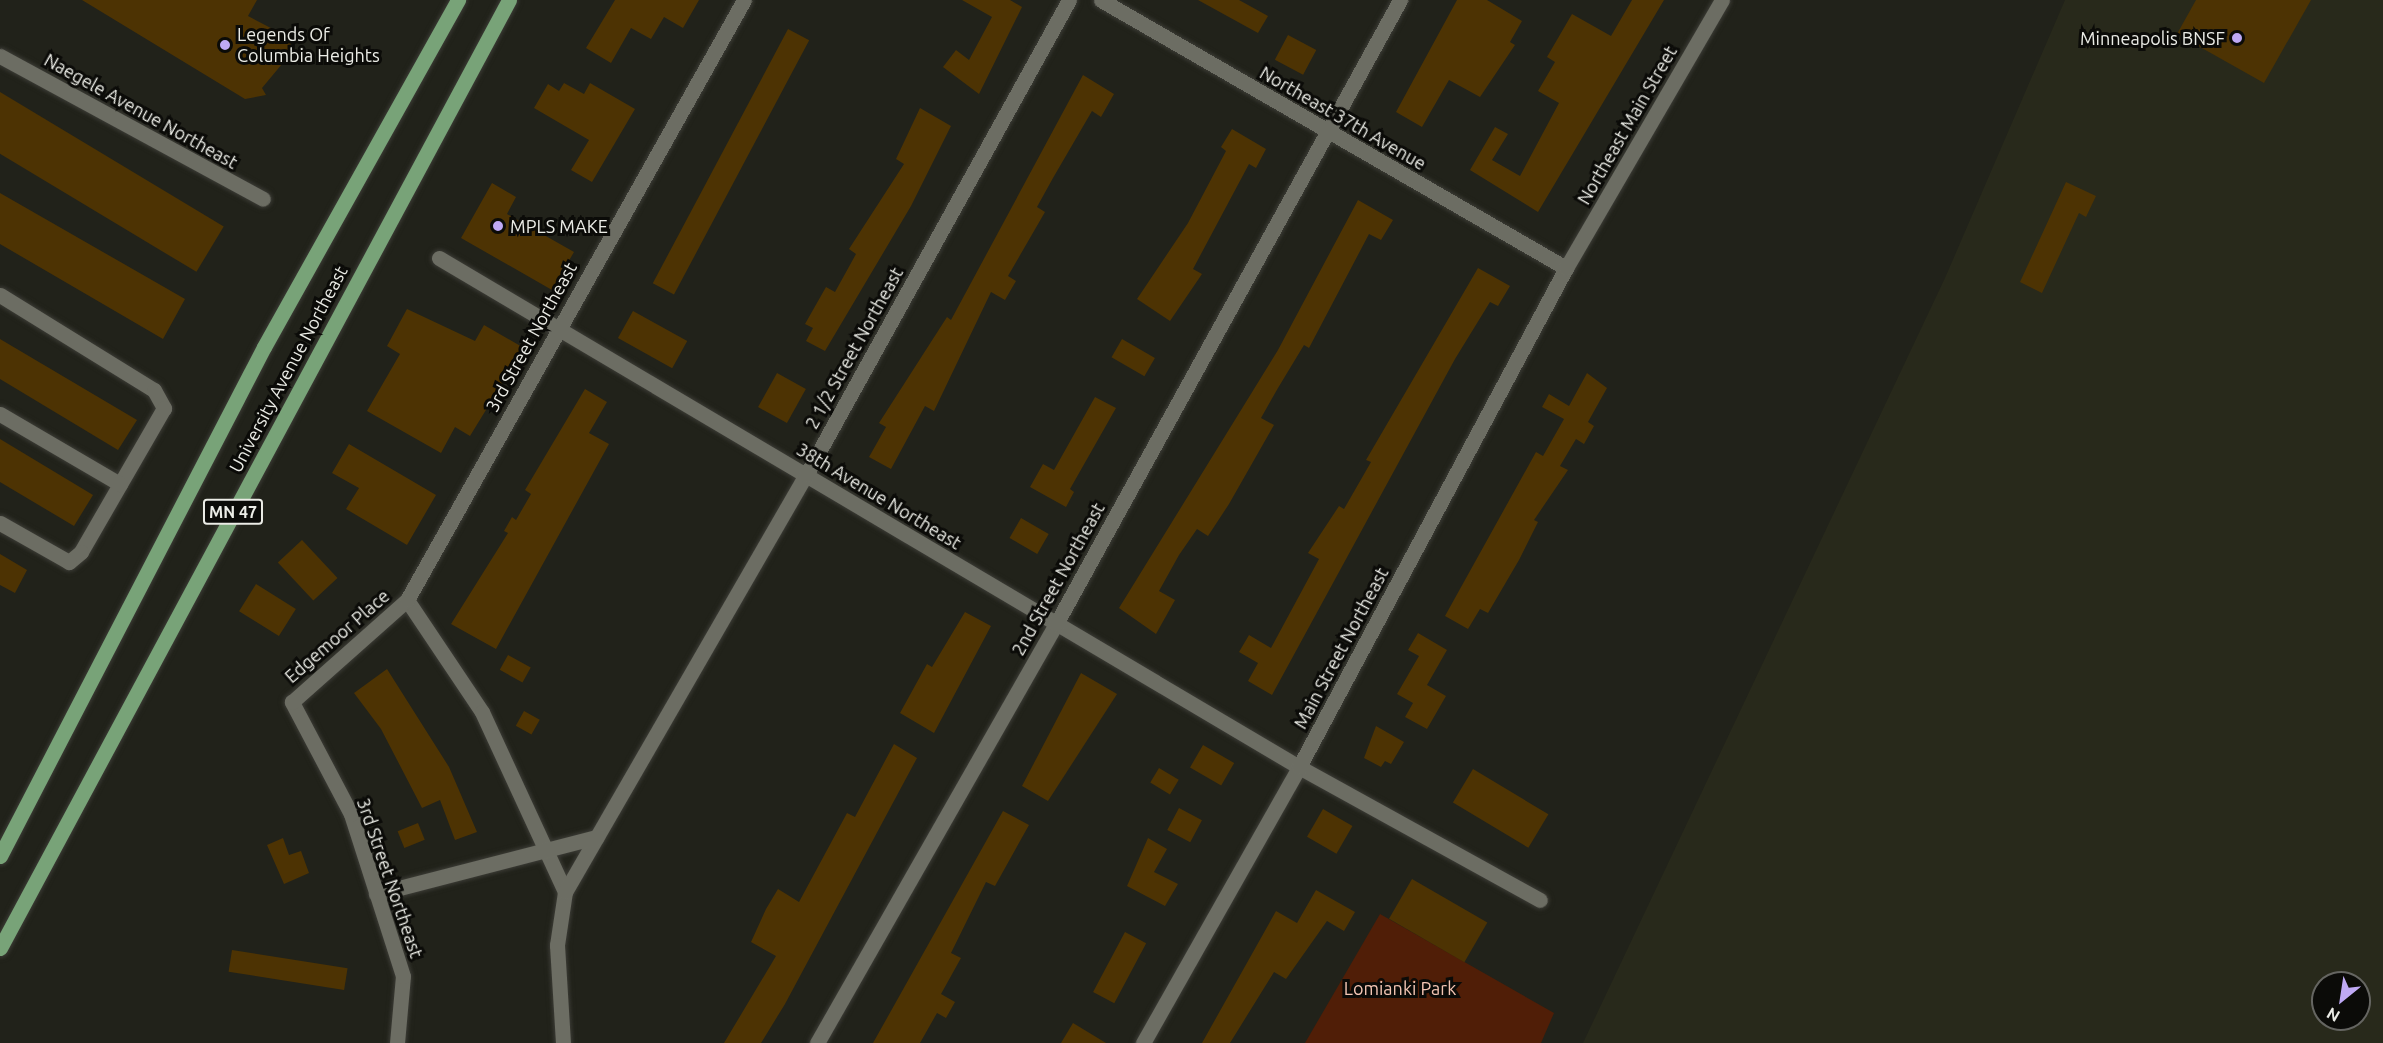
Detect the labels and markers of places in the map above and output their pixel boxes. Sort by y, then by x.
place label: Legends Of Columbia Heights [237,24,380,66]
place label: Minneapolis BNSF [2080,27,2225,49]
marker: Minneapolis BNSF [2230,31,2244,45]
marker: Legends Of Columbia Heights [218,38,232,52]
place label: MPLS MAKE [510,215,608,237]
marker: MPLS MAKE [491,219,505,233]

